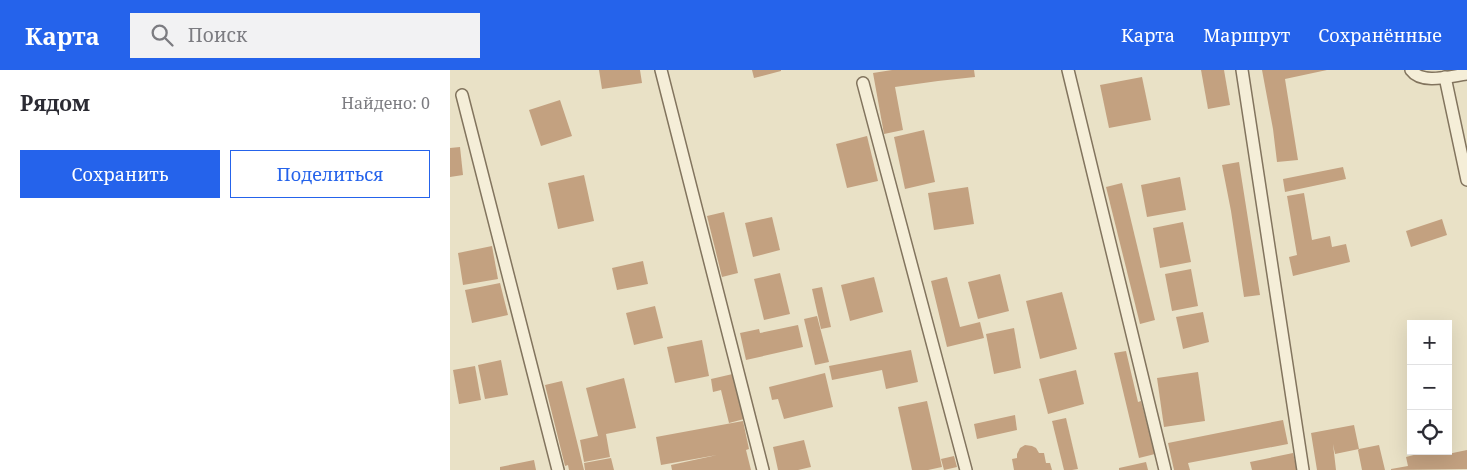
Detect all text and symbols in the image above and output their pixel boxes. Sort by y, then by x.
search box [130,13,480,58]
text: Карта [25,19,100,52]
icon: search [148,21,176,49]
text: Поиск [188,22,247,48]
text: Карта [1121,23,1175,47]
text: Маршрут [1203,23,1290,47]
text: Сохранённые [1318,23,1442,47]
text: Рядом [20,89,90,117]
text: Найдено: 0 [341,92,430,114]
button: Сохранить [20,150,220,198]
button: Поделиться [230,150,430,198]
map controls [1407,320,1452,455]
button: + [1407,320,1452,365]
button: − [1407,365,1452,410]
button: locate [1407,410,1452,455]

